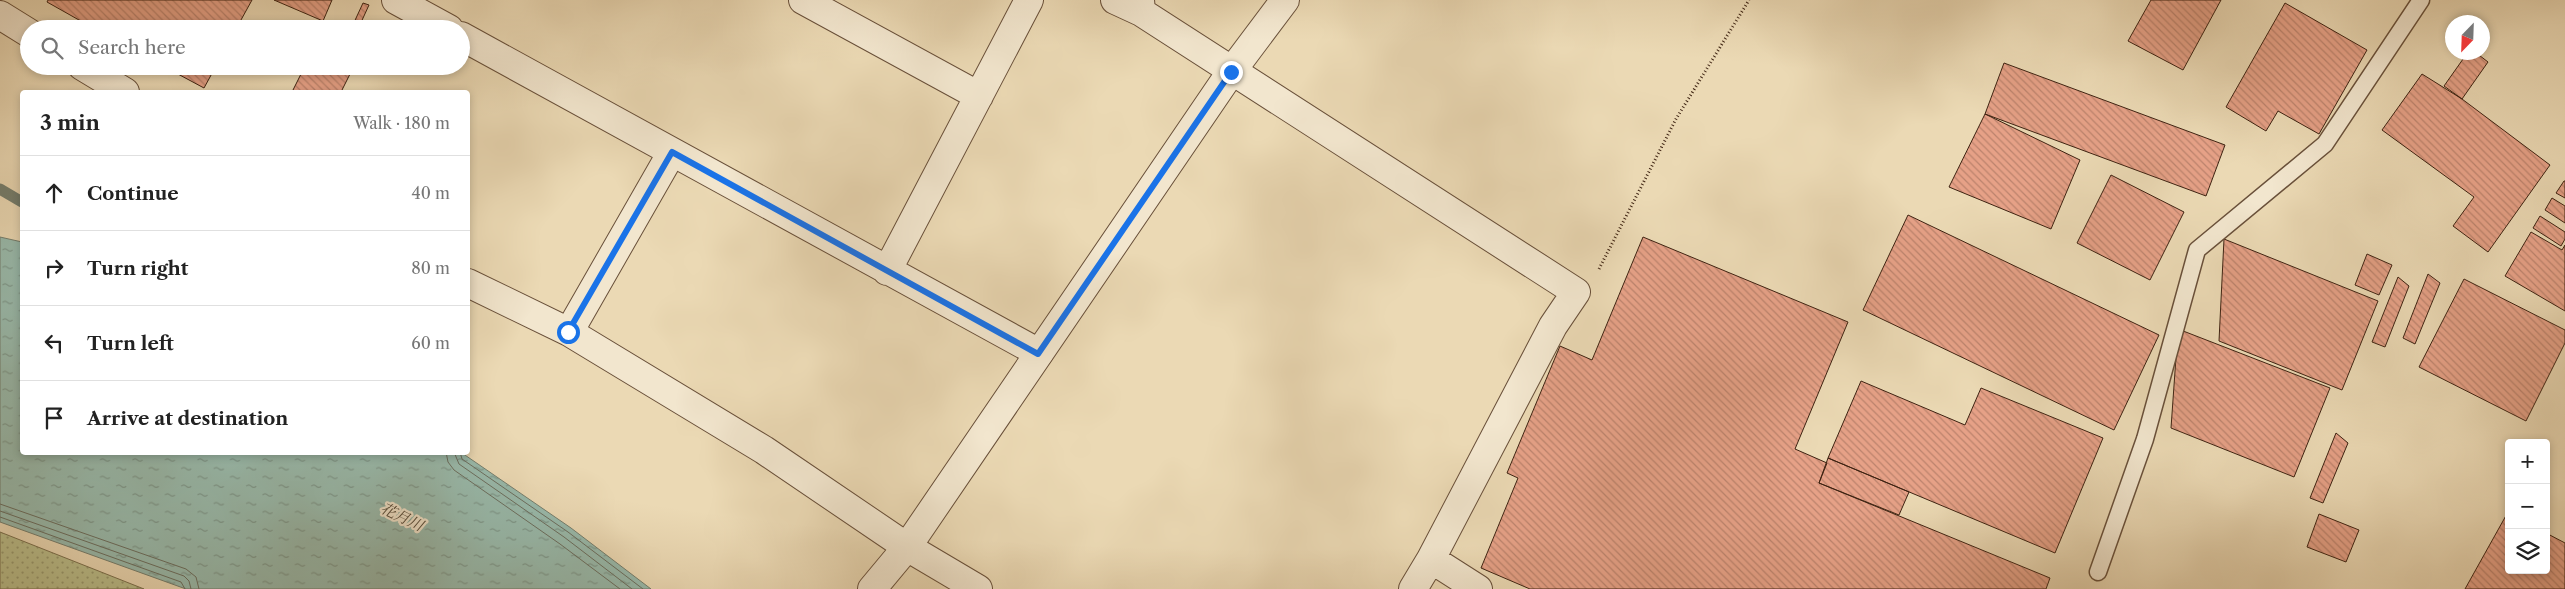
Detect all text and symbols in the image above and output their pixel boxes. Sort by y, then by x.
north arrow [2445,15,2490,60]
search box [20,20,470,75]
icon: search [38,34,66,62]
text: Search here [78,36,186,59]
route end [1220,61,1243,84]
text: 3 min [40,110,100,135]
text: Walk · 180 m [353,113,450,133]
icon: ahead [40,179,68,207]
text: Continue [87,182,179,205]
text: 40 m [411,183,450,203]
icon: right [40,254,68,282]
text: Turn right [87,257,188,280]
text: 80 m [411,258,450,278]
route start [557,321,580,344]
icon: left [40,329,68,357]
text: Turn left [87,332,174,355]
text: 60 m [411,333,450,353]
icon: arrive [40,404,68,432]
text: Arrive at destination [87,407,288,430]
map controls [2505,439,2550,574]
button: + [2505,439,2550,484]
button: − [2505,484,2550,529]
water label: 花月川 [378,498,428,536]
button: layers [2505,529,2550,574]

